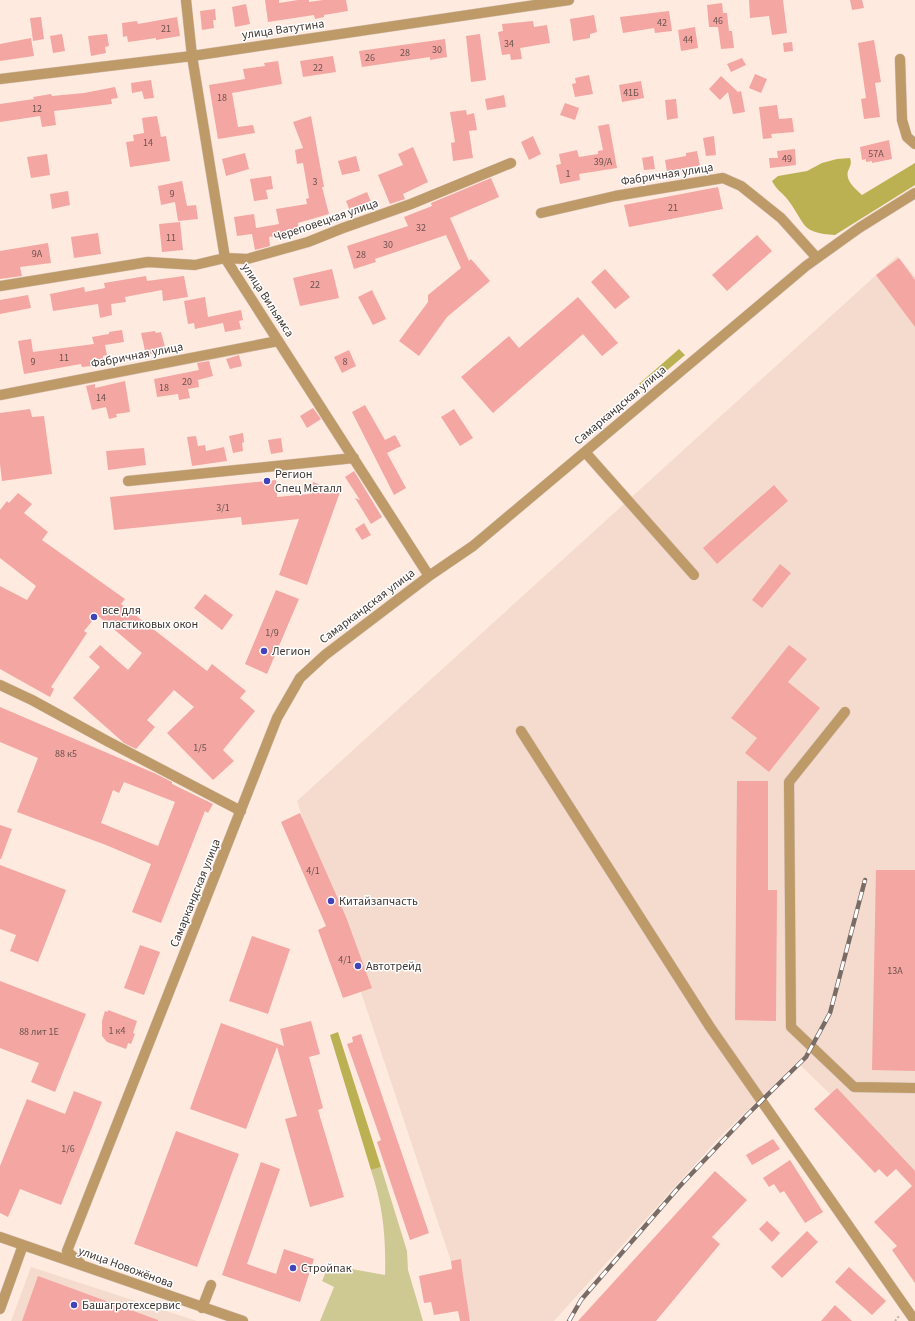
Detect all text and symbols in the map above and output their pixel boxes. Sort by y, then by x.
house number: 46 [713,14,723,28]
street label: улица Ватутина [241,15,325,44]
house number: 42 [657,16,667,30]
house number: 21 [161,22,171,36]
house number: 44 [683,33,693,47]
house number: 34 [504,37,514,51]
house number: 30 [432,43,442,57]
house number: 28 [400,46,410,60]
house number: 26 [365,51,375,65]
house number: 22 [313,61,323,75]
house number: 41Б [623,86,639,100]
house number: 18 [217,91,227,105]
house number: 12 [32,102,42,116]
house number: 14 [143,136,153,150]
house number: 57А [868,147,884,161]
house number: 49 [782,152,792,166]
house number: 39/А [594,155,613,169]
street label: Фабричная улица [620,159,715,190]
house number: 1 [566,167,571,181]
house number: 3 [313,175,318,189]
house number: 9 [170,187,175,201]
street label: Череповецкая улица [272,195,381,246]
house number: 21 [668,201,678,215]
house number: 32 [416,221,426,235]
house number: 11 [166,231,176,245]
house number: 30 [383,238,393,252]
house number: 9А [32,247,43,261]
house number: 28 [356,248,366,262]
street label: улица Вильямса [237,260,298,341]
house number: 22 [310,278,320,292]
street label: Фабричная улица [90,338,185,373]
house number: 11 [59,351,69,365]
house number: 9 [31,355,36,369]
house number: 8 [343,355,348,369]
street label: Самаркандская улица [571,362,670,449]
house number: 20 [182,375,192,389]
house number: 18 [159,381,169,395]
house number: 14 [96,391,106,405]
place label: Регион Спец Металл [275,466,342,497]
marker: Регион Спец Металл [262,476,272,486]
house number: 3/1 [216,501,230,515]
street label: Самаркандская улица [316,565,419,648]
place label: все для пластиковых окон [102,602,198,633]
marker: все для пластиковых окон [89,612,99,622]
house number: 1/9 [265,626,279,640]
place label: Легион [272,643,310,660]
marker: Легион [259,646,269,656]
house number: 1/5 [193,741,207,755]
house number: 88 к5 [55,747,77,761]
street label: Самаркандская улица [166,836,225,950]
house number: 4/1 [306,864,320,878]
place label: Китайзапчасть [339,893,418,910]
marker: Китайзапчасть [326,896,336,906]
house number: 4/1 [338,953,352,967]
place label: Автотрейд [366,958,422,975]
marker: Автотрейд [353,961,363,971]
house number: 13А [887,964,903,978]
house number: 1 к4 [109,1024,125,1038]
house number: 88 лит 1Е [19,1025,59,1039]
house number: 1/6 [61,1142,75,1156]
street label: улица Новожёнова [76,1242,176,1293]
place label: Стройпак [301,1260,352,1277]
marker: Стройпак [288,1263,298,1273]
place label: Башагротехсервис [82,1297,181,1314]
marker: Башагротехсервис [69,1300,79,1310]

